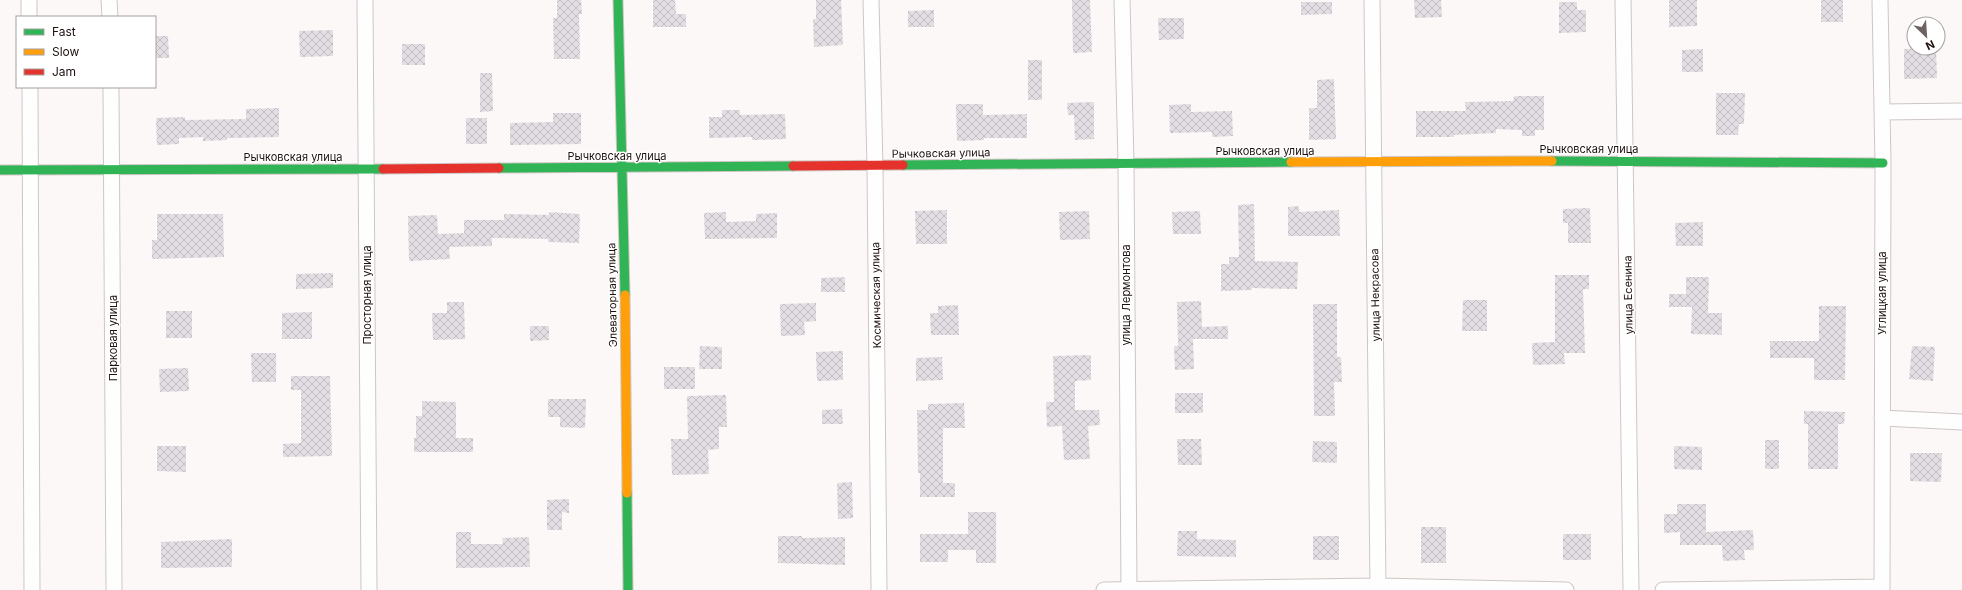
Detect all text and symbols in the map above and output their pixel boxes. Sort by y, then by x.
legend [16,16,156,88]
north arrow [1906,16,1946,56]
text: Fast [52,24,76,39]
text: N [1923,37,1937,53]
text: Slow [52,44,80,59]
text: Jam [52,64,76,79]
street label: Рычковская улица [1540,142,1638,156]
street label: Рычковская улица [1216,144,1314,158]
street label: Рычковская улица [891,145,991,161]
street label: Рычковская улица [568,149,666,163]
street label: Рычковская улица [244,150,342,164]
street label: Космическая улица [868,242,884,348]
street label: Элеваторная улица [604,243,620,347]
street label: улица Лермонтова [1119,244,1133,346]
street label: Просторная улица [360,245,374,345]
street label: улица Некрасова [1367,248,1383,342]
street label: Углицкая улица [1875,251,1889,335]
street label: улица Есенина [1620,255,1636,335]
street label: Парковая улица [106,295,120,381]

